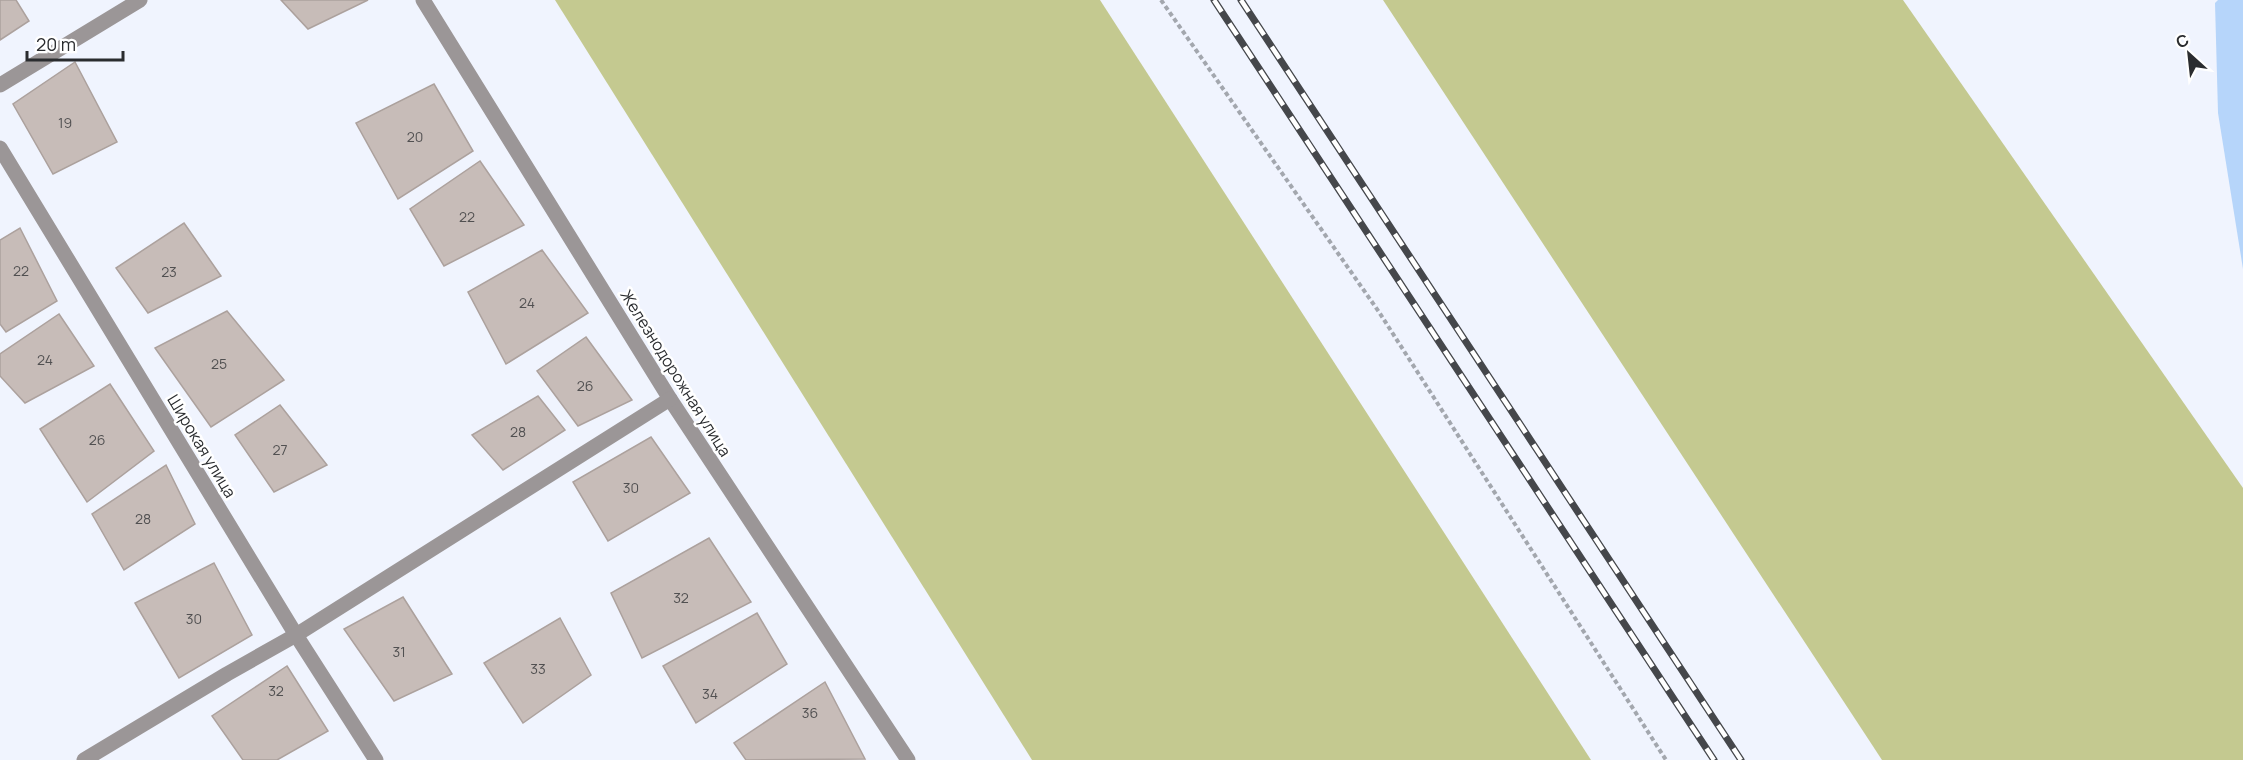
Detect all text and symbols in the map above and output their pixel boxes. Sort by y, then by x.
scale bar [27,24,123,62]
north arrow [2159,24,2219,84]
text: С [2172,28,2193,53]
text: 20 m [36,32,76,56]
house number: 19 [58,113,72,132]
house number: 20 [407,127,423,146]
house number: 22 [459,207,475,226]
house number: 22 [13,261,29,280]
house number: 23 [161,262,177,281]
street label: Железнодорожная улица [616,285,736,461]
house number: 24 [519,293,535,312]
house number: 24 [37,350,53,369]
house number: 25 [211,354,227,373]
house number: 26 [577,376,593,395]
street label: Широкая улица [163,390,241,502]
house number: 28 [510,422,526,441]
house number: 26 [89,430,105,449]
house number: 27 [272,440,288,459]
house number: 30 [623,478,639,497]
house number: 28 [135,509,151,528]
house number: 32 [673,588,689,607]
house number: 30 [186,609,202,628]
house number: 31 [392,642,406,661]
house number: 33 [530,659,546,678]
house number: 32 [268,681,284,700]
house number: 34 [702,684,718,703]
house number: 36 [802,703,818,722]

